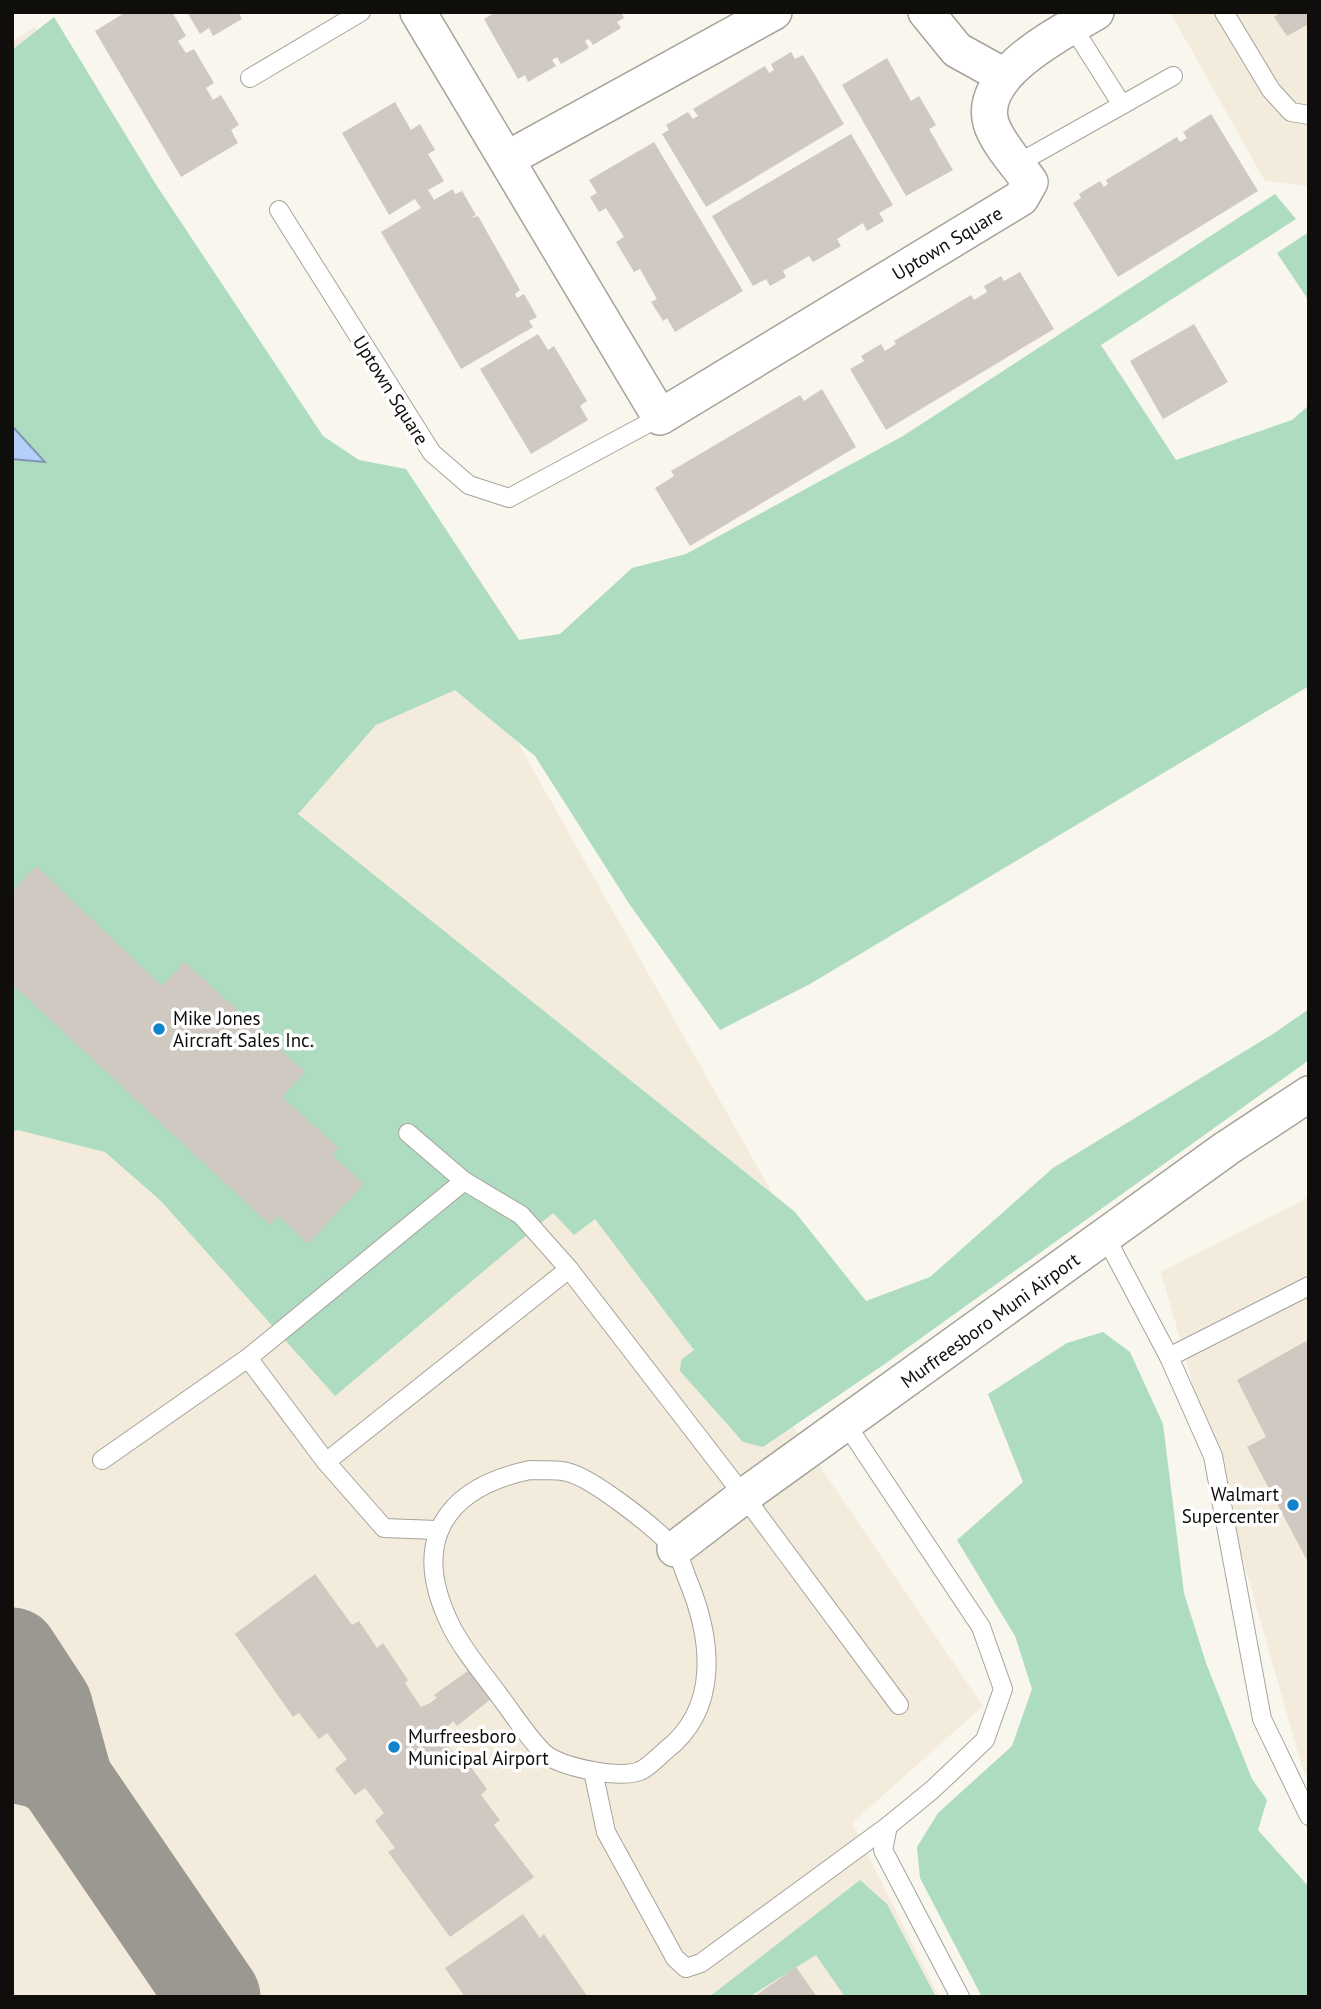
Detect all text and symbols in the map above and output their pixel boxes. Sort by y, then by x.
street label: Uptown Square [888,201,1006,285]
street label: Uptown Square [348,331,434,449]
place label: Mike Jones Aircraft Sales Inc. [173,1006,314,1052]
marker: Mike Jones Aircraft Sales Inc. [151,1021,167,1037]
street label: Murfreesboro Muni Airport [896,1247,1085,1393]
place label: Walmart Supercenter [1182,1482,1280,1528]
marker: Walmart Supercenter [1285,1497,1301,1513]
place label: Murfreesboro Municipal Airport [408,1724,549,1770]
marker: Murfreesboro Municipal Airport [386,1739,402,1755]

